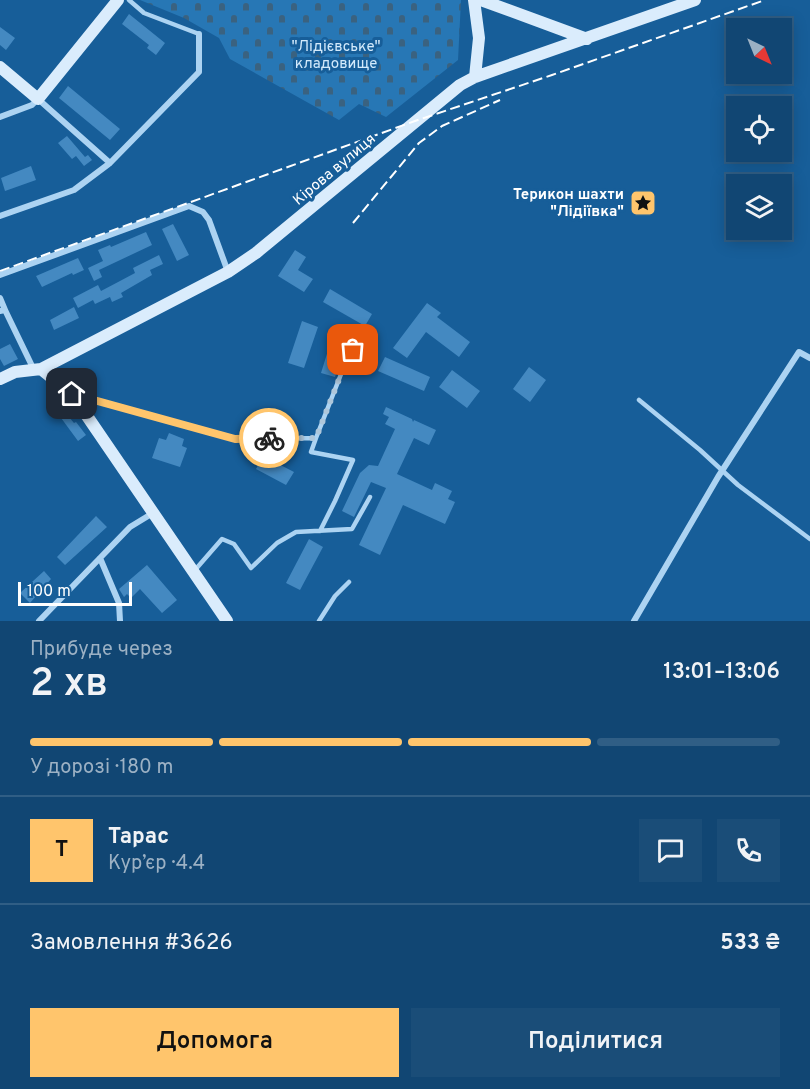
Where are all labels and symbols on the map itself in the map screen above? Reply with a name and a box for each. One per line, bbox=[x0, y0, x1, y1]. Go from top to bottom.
north arrow bbox=[726, 18, 792, 84]
park label: "Лідієвське" кладовище bbox=[291, 38, 381, 74]
street label: Кірова вулиця bbox=[290, 130, 380, 210]
place label: Терикон шахти "Лідіївка" bbox=[513, 186, 624, 222]
place icon: Терикон шахти "Лідіївка" bbox=[628, 188, 658, 218]
pin bbox=[327, 324, 378, 375]
pin bbox=[46, 368, 97, 419]
courier bbox=[239, 408, 299, 468]
scale bar bbox=[18, 579, 132, 606]

